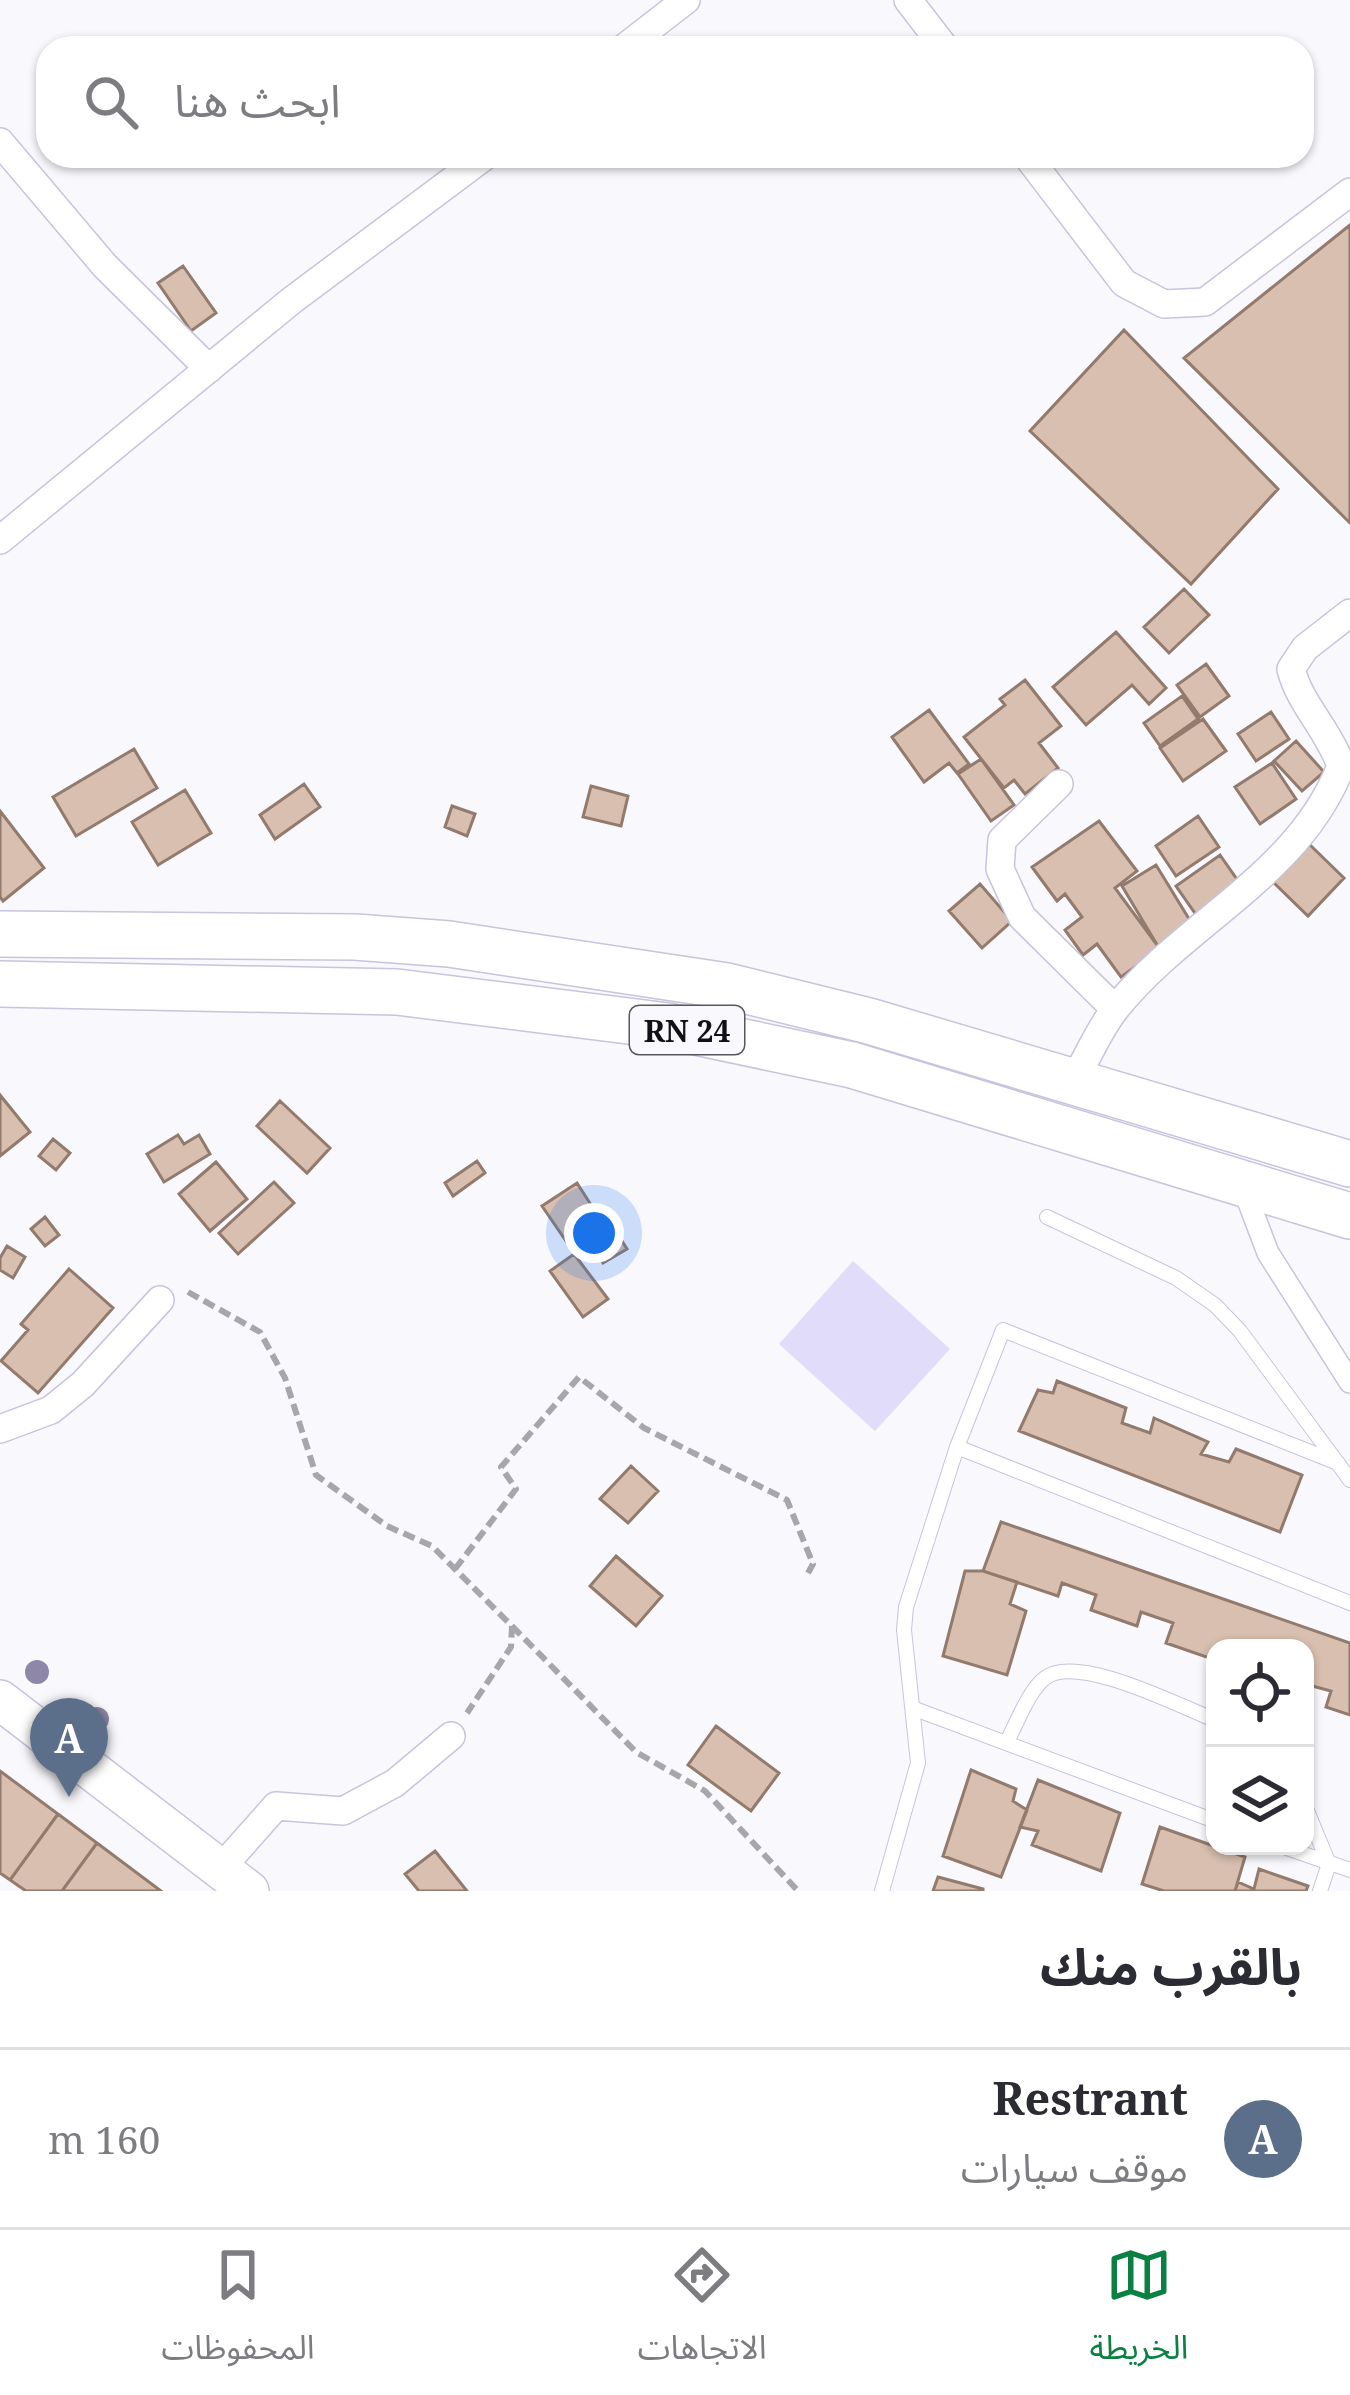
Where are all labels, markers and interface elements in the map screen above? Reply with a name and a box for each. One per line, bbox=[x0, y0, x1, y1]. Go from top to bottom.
search box bbox=[36, 36, 1314, 168]
icon: search bbox=[78, 69, 144, 135]
text: ابحث هنا bbox=[174, 69, 341, 130]
road number: RN 24 bbox=[630, 1006, 744, 1054]
your location bbox=[564, 1203, 624, 1263]
map controls bbox=[1206, 1639, 1314, 1855]
button: locate bbox=[1206, 1639, 1314, 1747]
pin: A bbox=[30, 1698, 108, 1797]
button: layers bbox=[1206, 1747, 1314, 1855]
text: بالقرب منك bbox=[1040, 1930, 1302, 2000]
text: Restrant bbox=[992, 2067, 1188, 2128]
text: 160 m bbox=[48, 2112, 160, 2165]
text: A bbox=[1248, 2112, 1278, 2165]
text: موقف سيارات bbox=[961, 2140, 1188, 2193]
tab: المحفوظات bbox=[162, 2242, 315, 2383]
tab: الاتجاهات bbox=[638, 2242, 767, 2383]
tab: الخريطة bbox=[1090, 2242, 1188, 2383]

